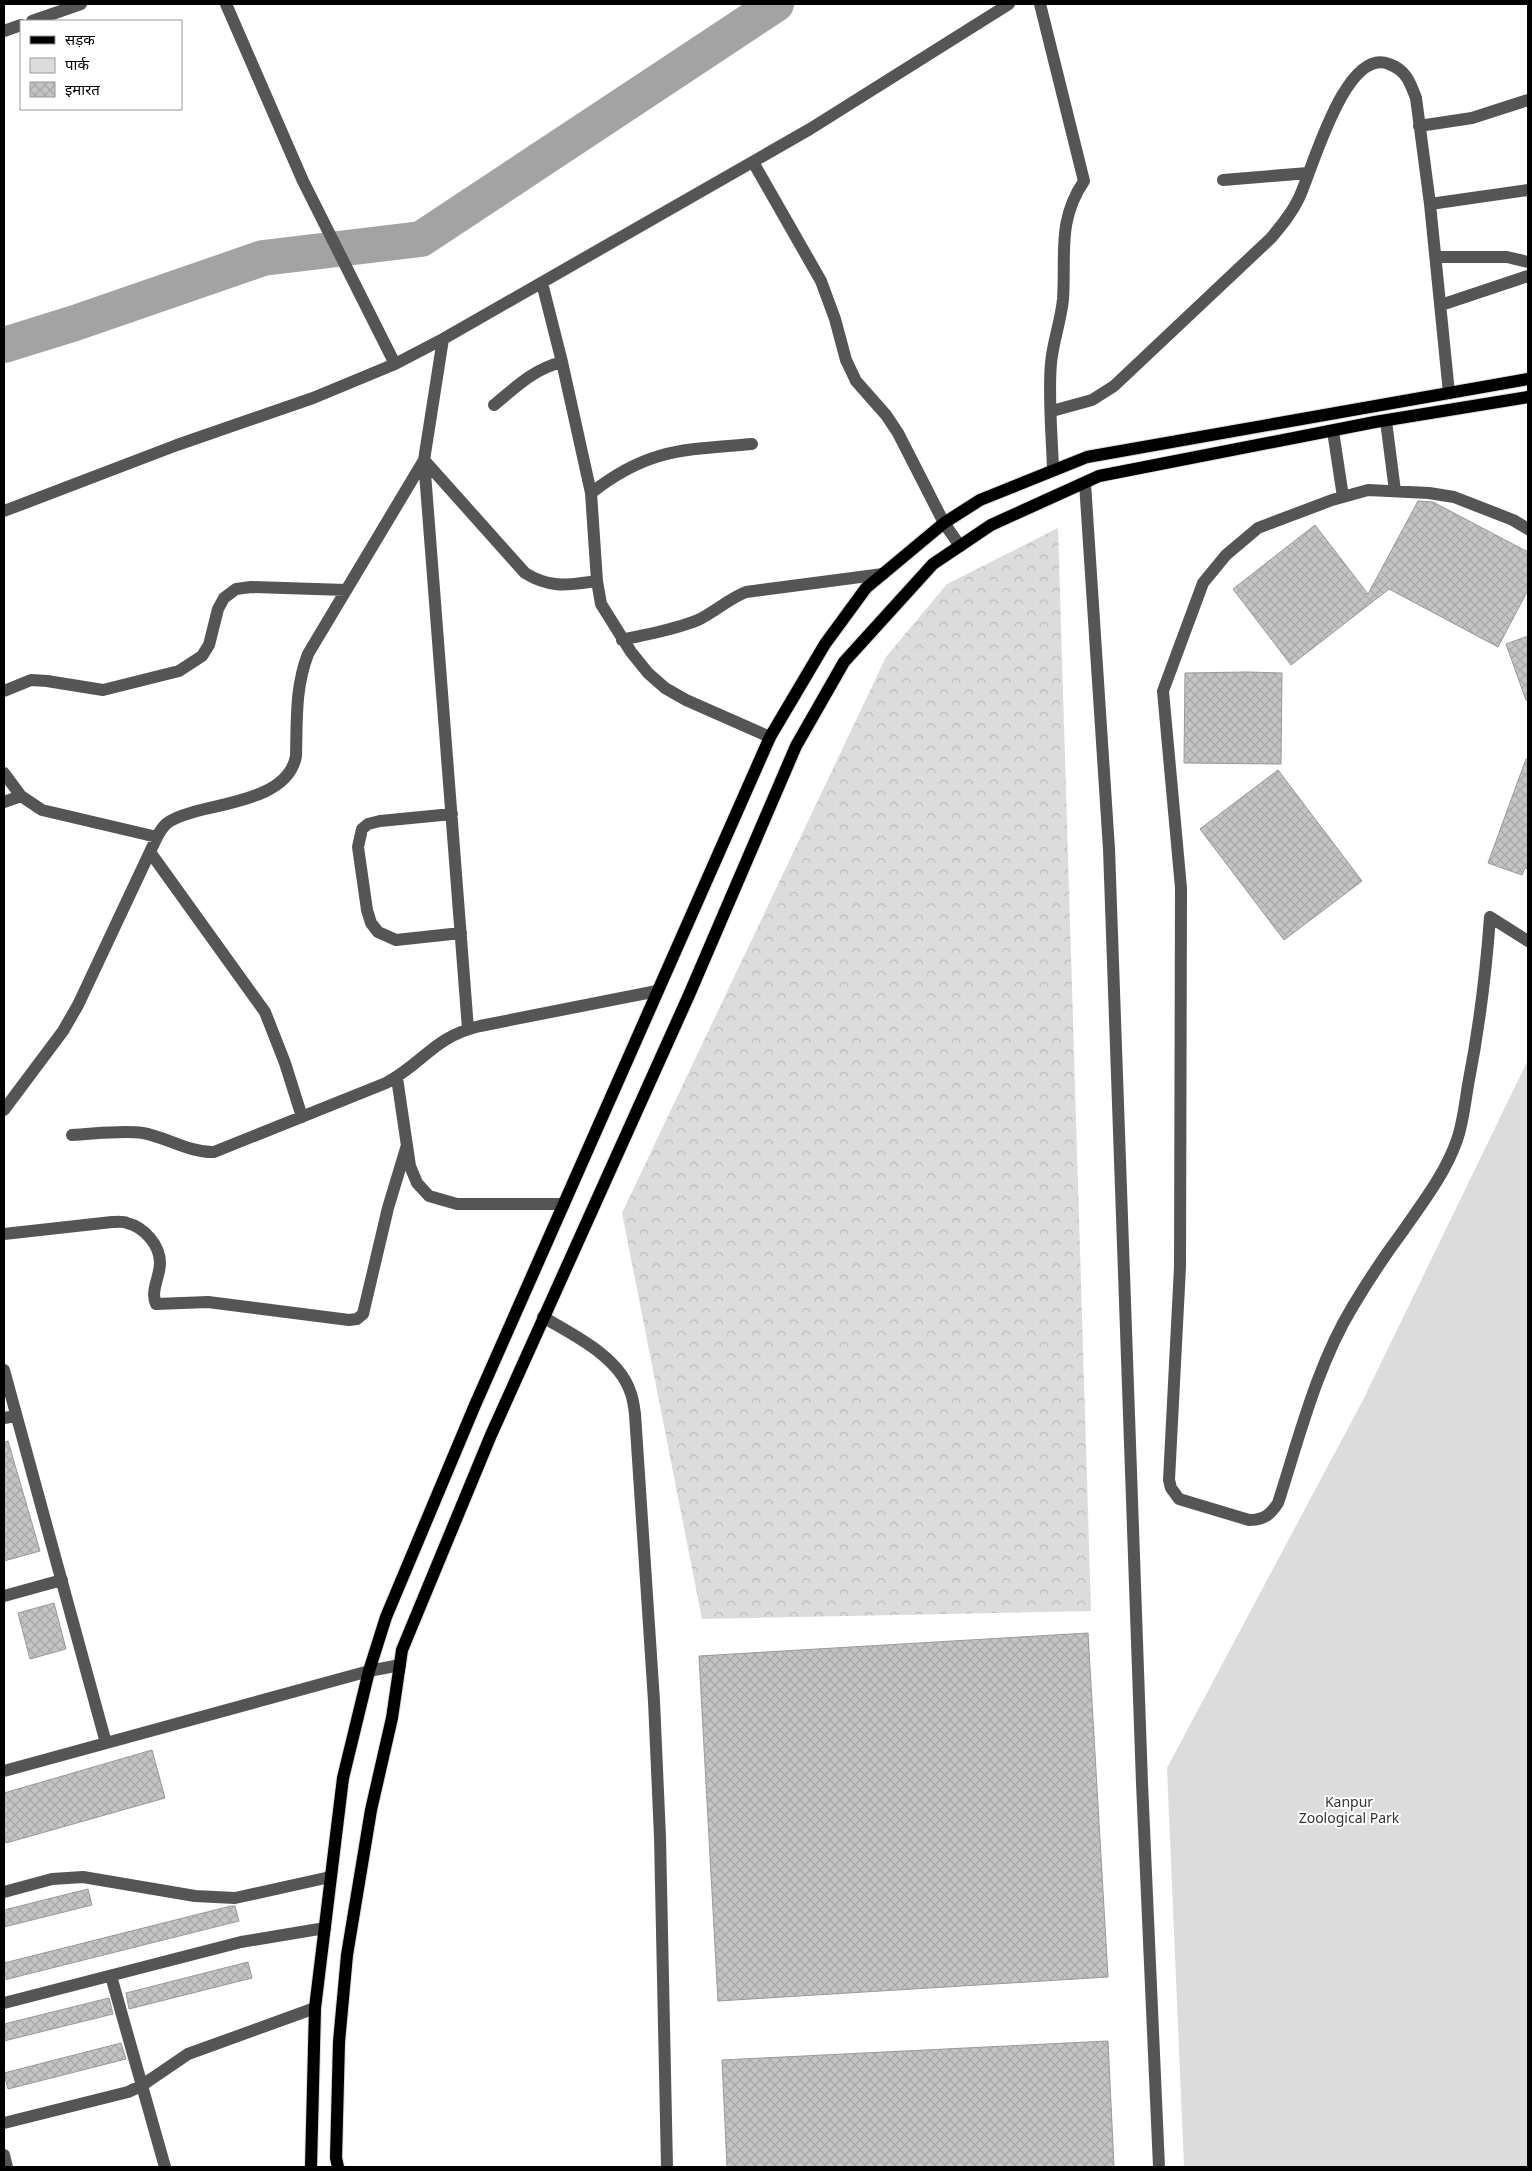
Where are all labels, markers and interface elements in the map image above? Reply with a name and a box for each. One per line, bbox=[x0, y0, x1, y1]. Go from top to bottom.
legend bbox=[20, 20, 182, 110]
text: सड़क bbox=[65, 29, 95, 49]
text: पार्क bbox=[65, 54, 89, 74]
text: इमारत bbox=[65, 79, 100, 99]
park label: Kanpur Zoological Park bbox=[1299, 1792, 1400, 1827]

